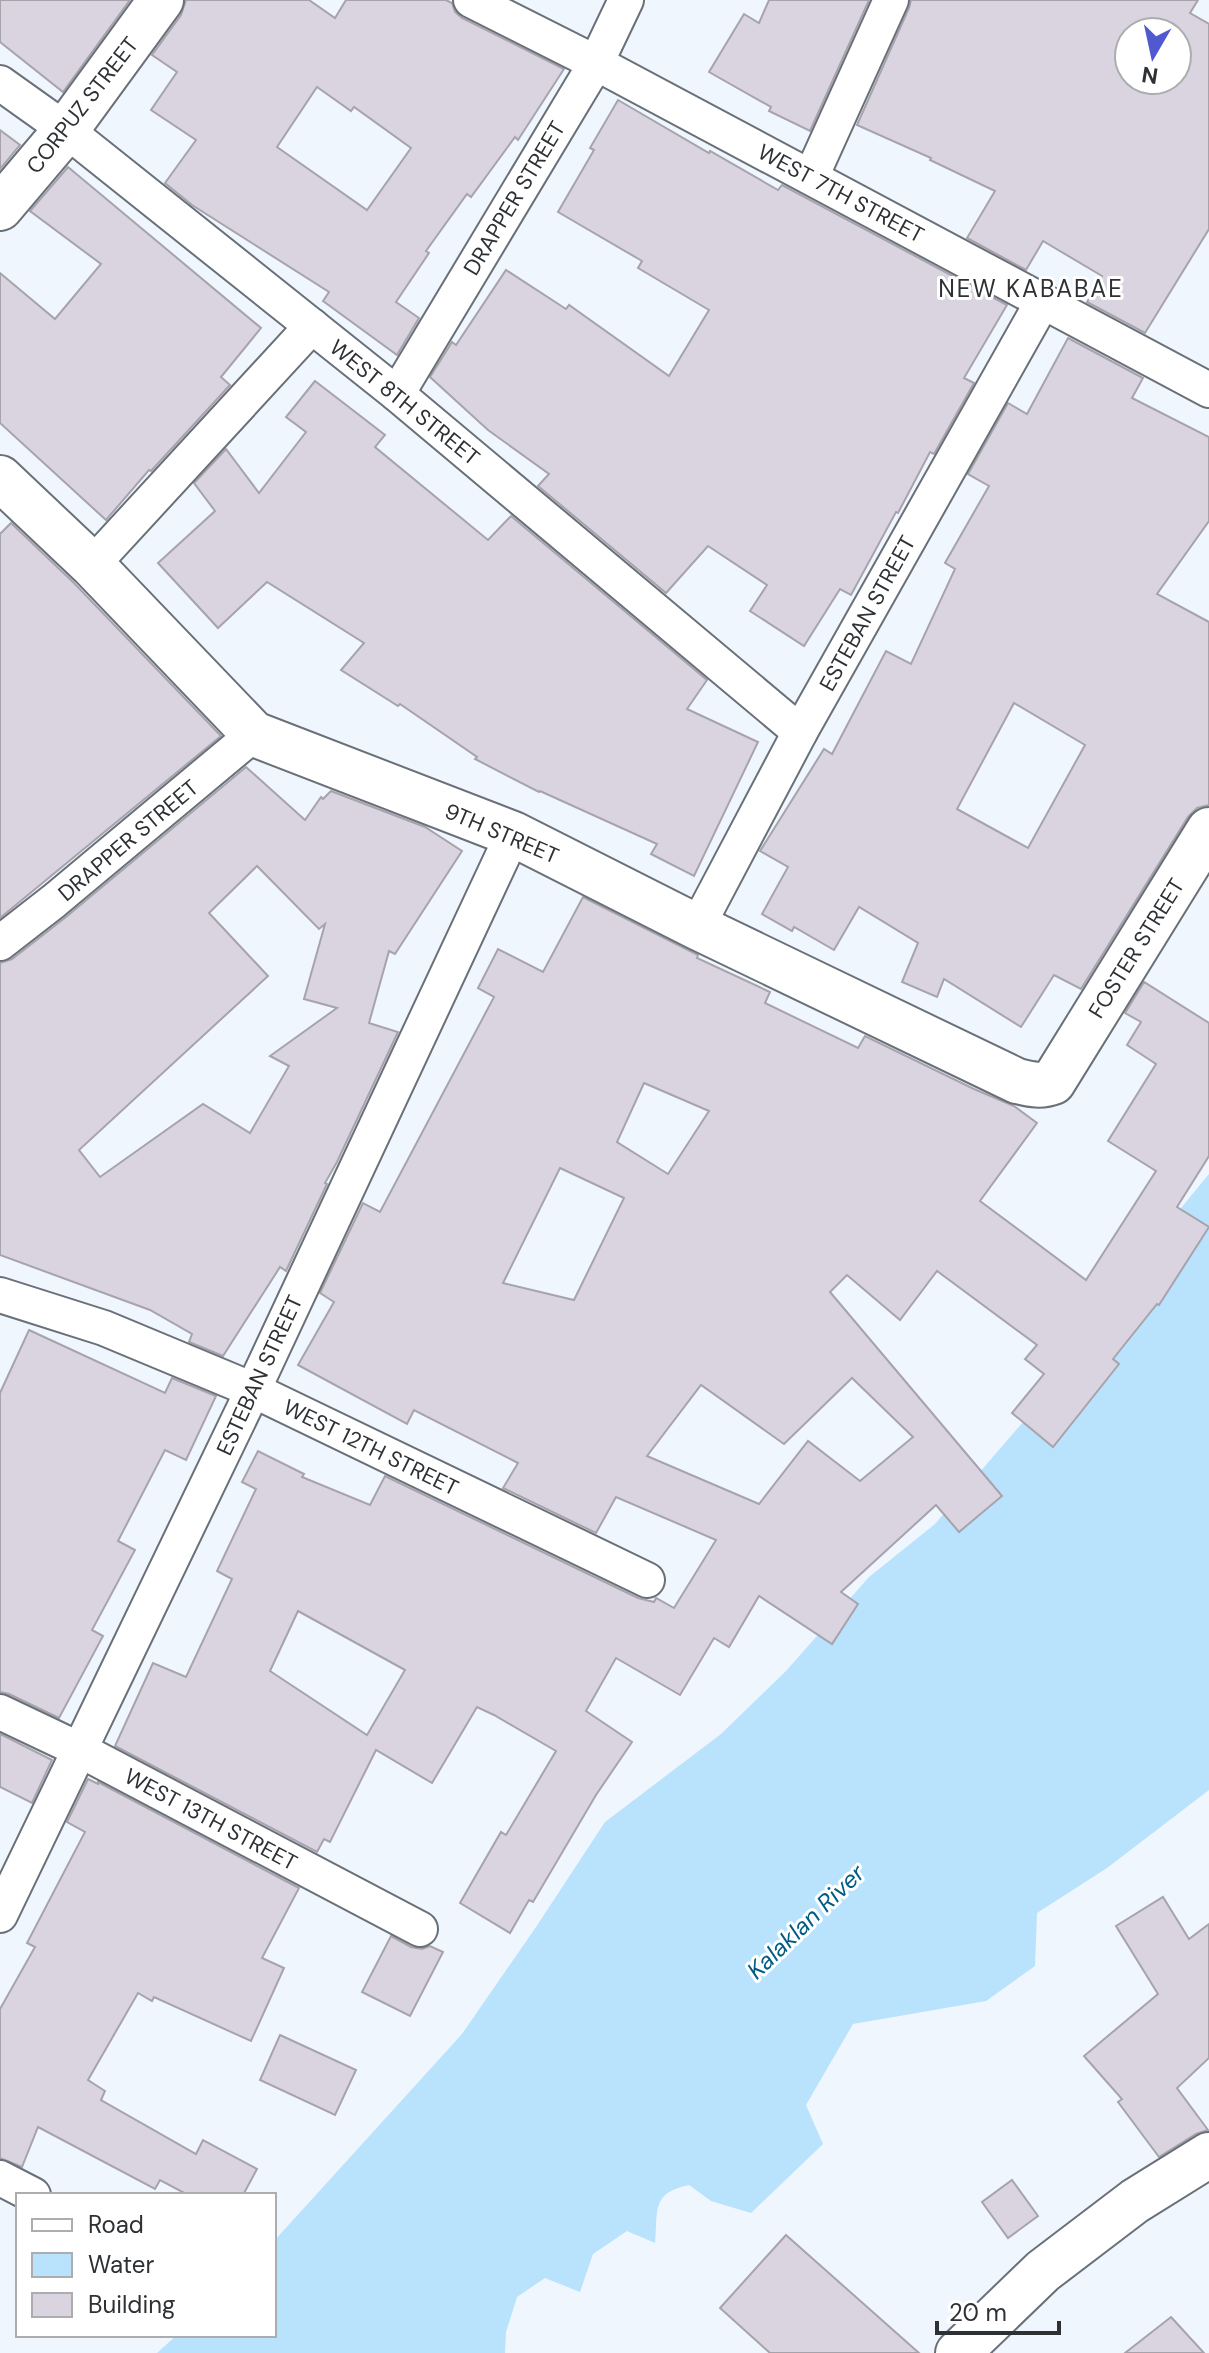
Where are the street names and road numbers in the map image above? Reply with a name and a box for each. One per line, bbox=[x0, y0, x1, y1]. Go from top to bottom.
street label: CORPUZ STREET bbox=[20, 31, 145, 180]
street label: DRAPPER STREET bbox=[457, 116, 572, 281]
street label: WEST 7TH STREET bbox=[753, 137, 929, 249]
street label: WEST 8TH STREET bbox=[324, 333, 486, 472]
street label: ESTEBAN STREET bbox=[813, 530, 922, 696]
street label: DRAPPER STREET bbox=[52, 773, 205, 908]
street label: 9TH STREET bbox=[440, 796, 563, 870]
street label: FOSTER STREET bbox=[1082, 873, 1191, 1024]
street label: ESTEBAN STREET bbox=[210, 1291, 309, 1460]
street label: WEST 12TH STREET bbox=[278, 1392, 463, 1502]
street label: WEST 13TH STREET bbox=[119, 1762, 302, 1877]

